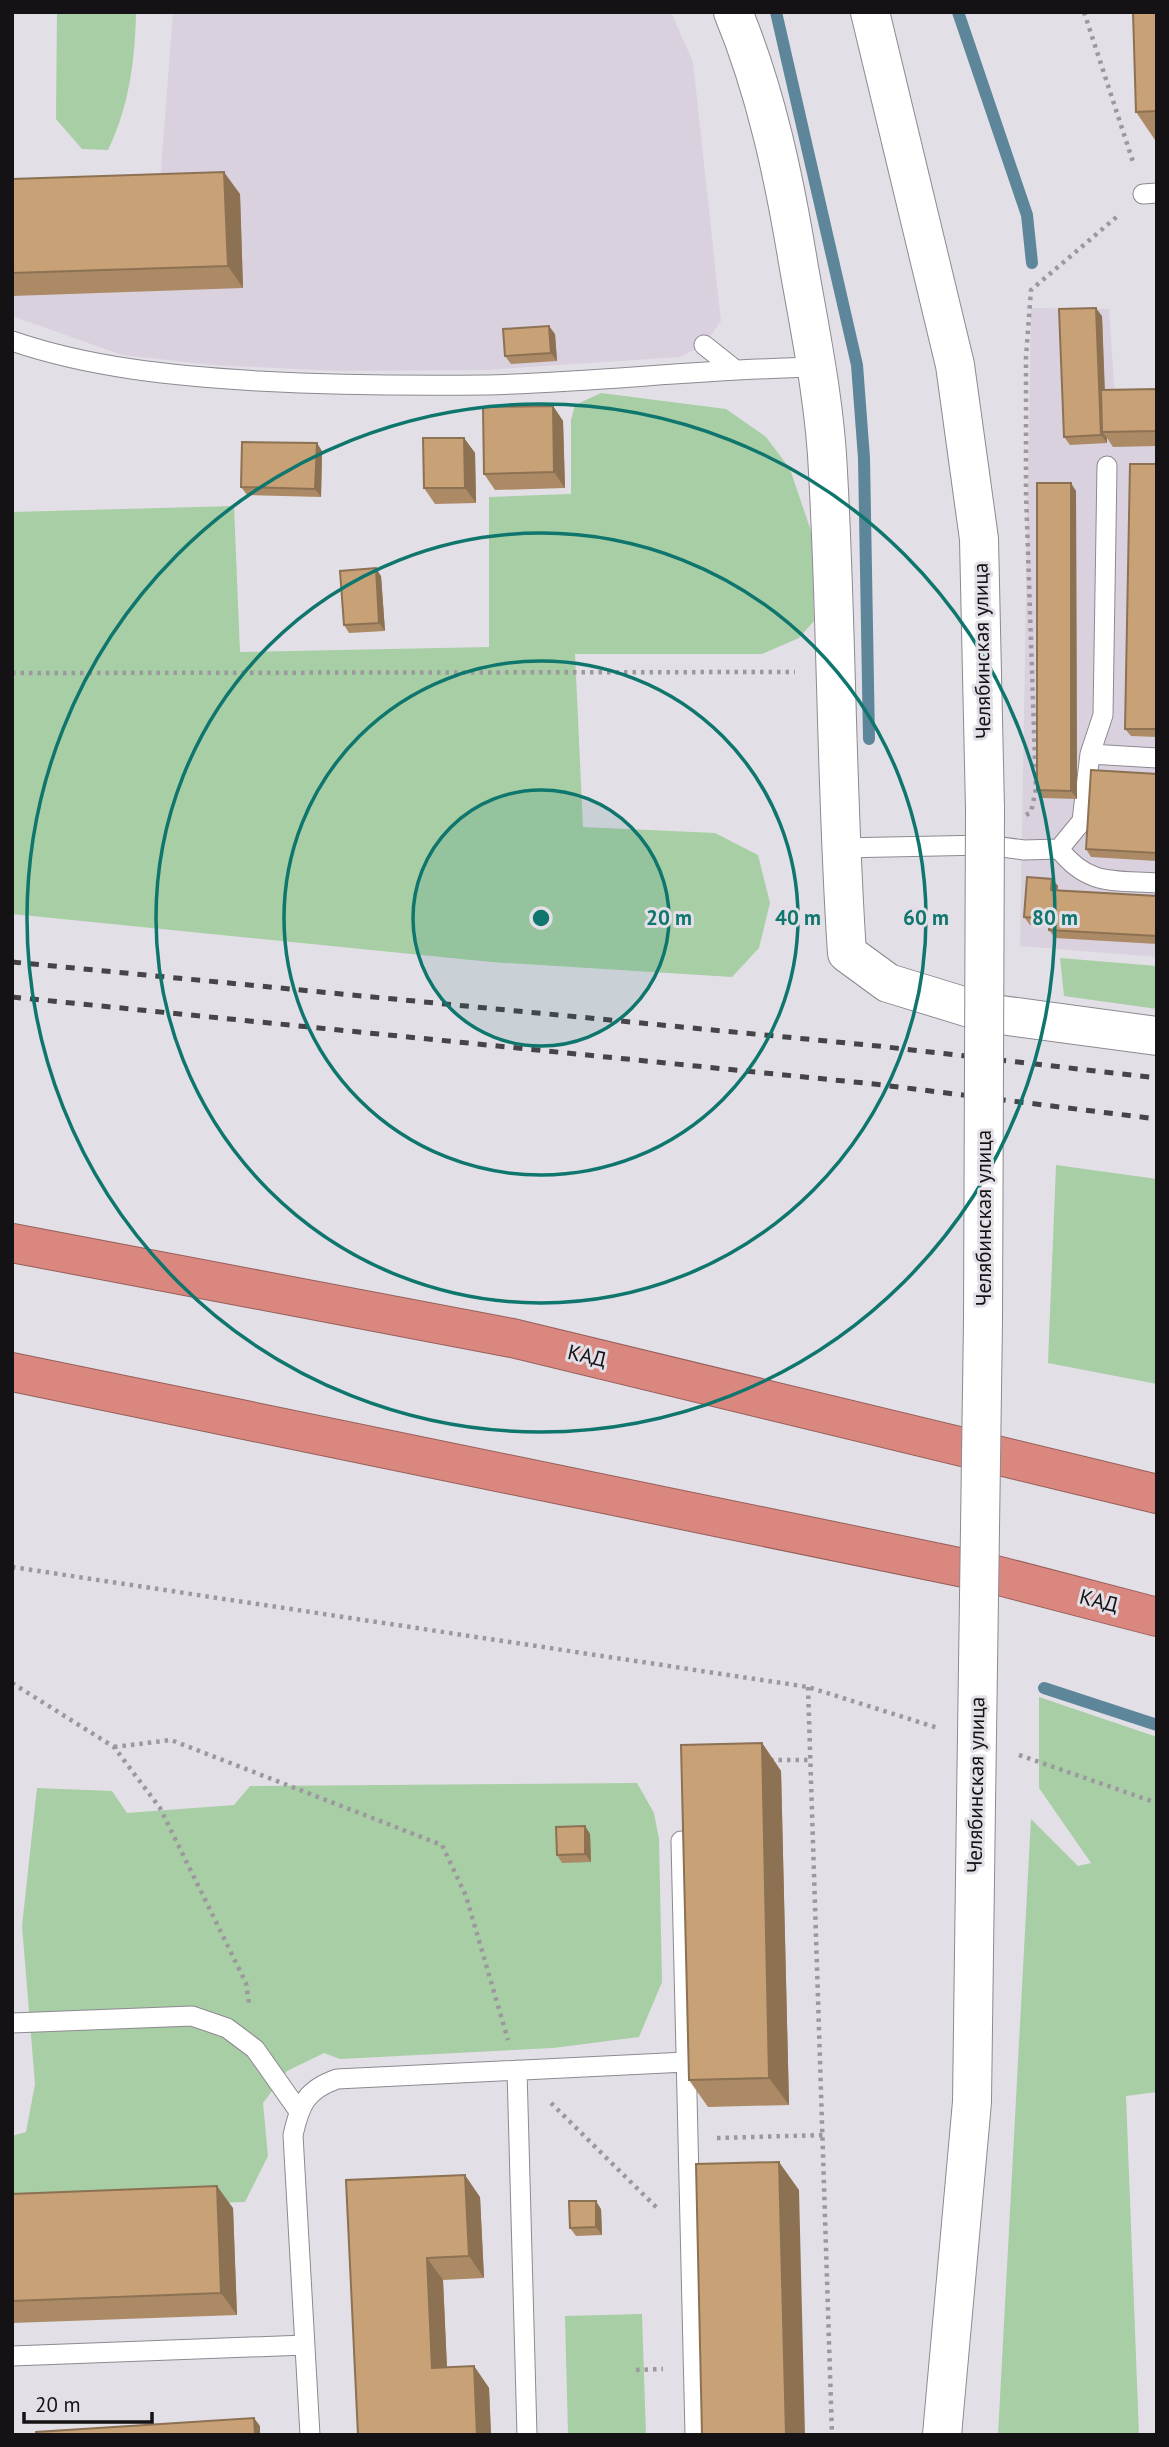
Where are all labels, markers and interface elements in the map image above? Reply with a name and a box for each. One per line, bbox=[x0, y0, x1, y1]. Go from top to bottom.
street label: Челябинская улица bbox=[966, 563, 997, 739]
text: 20 m bbox=[646, 904, 692, 931]
text: 40 m bbox=[775, 904, 821, 931]
text: 60 m bbox=[903, 904, 949, 931]
text: 80 m bbox=[1032, 904, 1078, 931]
centre of rings bbox=[529, 906, 553, 930]
street label: Челябинская улица bbox=[970, 1130, 997, 1306]
street label: КАД bbox=[565, 1338, 609, 1373]
street label: КАД bbox=[1077, 1583, 1121, 1618]
street label: Челябинская улица bbox=[960, 1697, 991, 1873]
scale bar bbox=[24, 2380, 152, 2424]
text: 20 m bbox=[35, 2391, 81, 2418]

